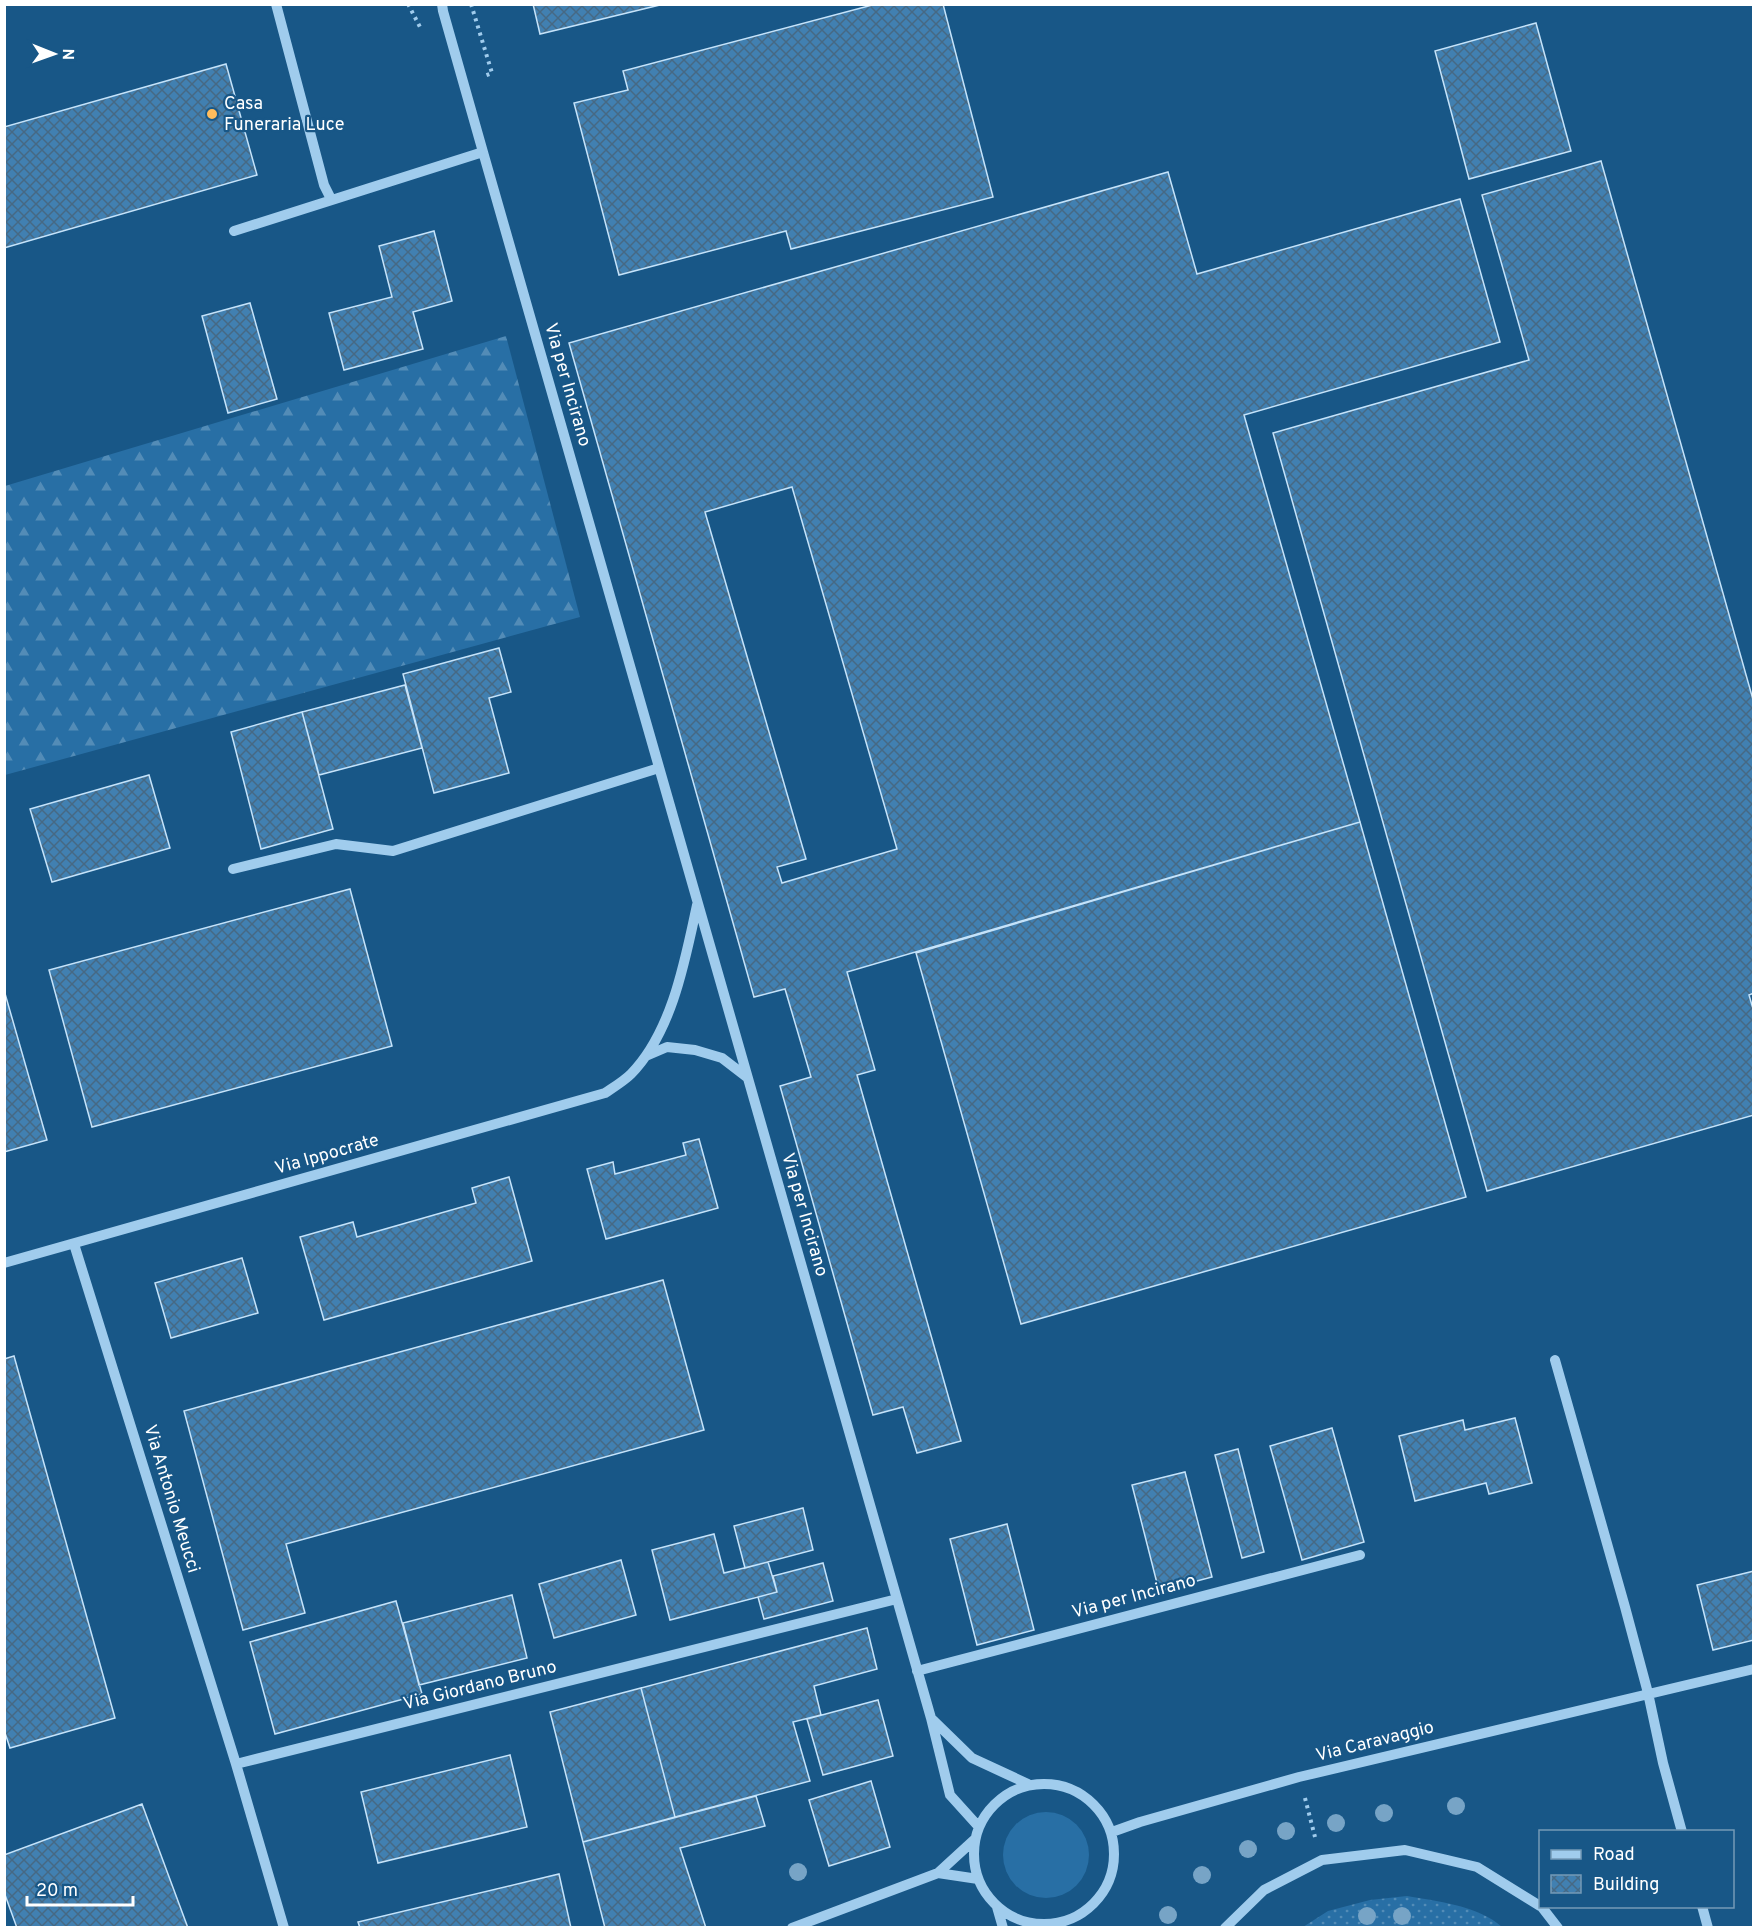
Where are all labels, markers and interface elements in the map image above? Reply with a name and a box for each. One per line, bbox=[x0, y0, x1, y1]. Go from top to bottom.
north arrow bbox=[24, 24, 84, 84]
text: N bbox=[57, 48, 77, 60]
place label: Casa Funeraria Luce bbox=[224, 93, 344, 137]
marker: Casa Funeraria Luce bbox=[205, 107, 219, 121]
street label: Via per Incirano bbox=[538, 321, 596, 449]
street label: Via Ippocrate bbox=[272, 1129, 382, 1181]
street label: Via per Incirano bbox=[775, 1151, 833, 1279]
street label: Via Antonio Meucci bbox=[138, 1422, 204, 1576]
street label: Via per Incirano bbox=[1069, 1569, 1199, 1625]
street label: Via Giordano Bruno bbox=[401, 1656, 559, 1716]
street label: Via Caravaggio bbox=[1314, 1716, 1436, 1768]
legend bbox=[1539, 1830, 1734, 1908]
text: Road bbox=[1593, 1844, 1635, 1867]
scale bar bbox=[27, 1869, 134, 1907]
text: Building bbox=[1593, 1874, 1659, 1897]
text: 20 m bbox=[36, 1880, 78, 1903]

